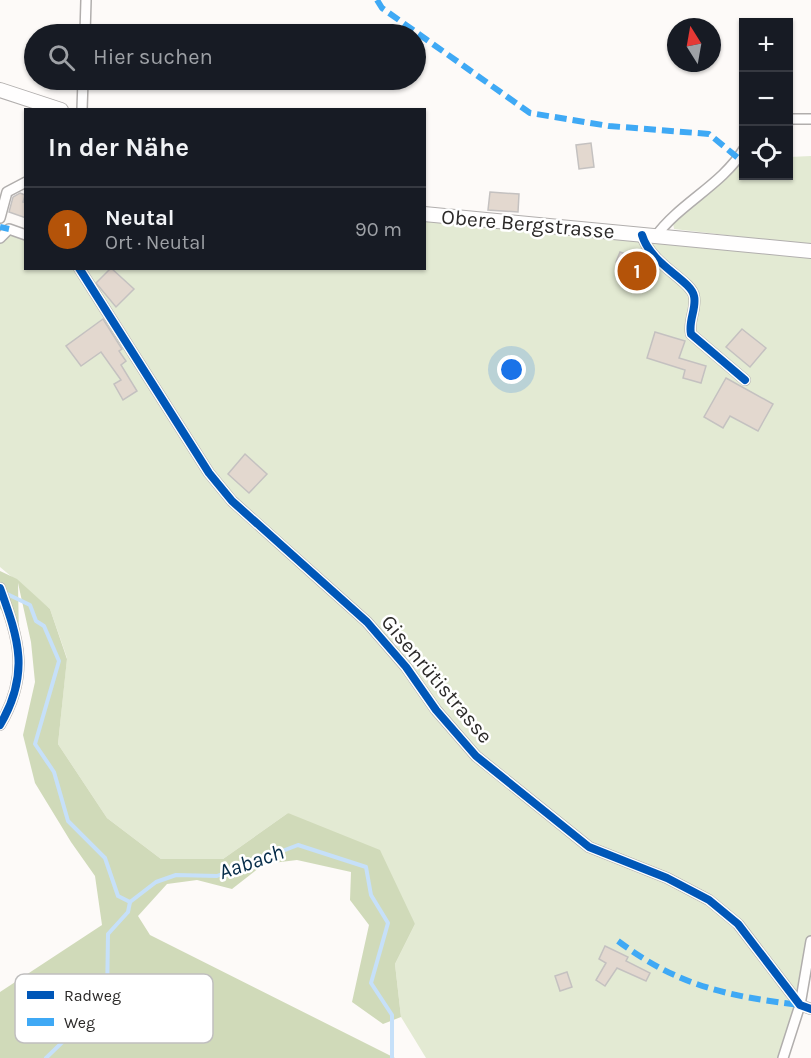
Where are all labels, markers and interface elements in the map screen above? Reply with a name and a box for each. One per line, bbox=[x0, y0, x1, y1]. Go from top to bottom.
north arrow bbox=[667, 18, 721, 72]
map controls bbox=[739, 18, 793, 180]
button: + bbox=[739, 18, 793, 72]
search box bbox=[24, 24, 426, 90]
icon: search bbox=[45, 41, 78, 74]
text: Hier suchen bbox=[93, 44, 213, 70]
button: − bbox=[739, 72, 793, 126]
button: locate bbox=[739, 126, 793, 180]
text: In der Nähe bbox=[48, 132, 189, 163]
street label: Obere Bergstrasse bbox=[440, 204, 616, 244]
text: Neutal bbox=[105, 205, 174, 231]
text: 1 bbox=[64, 218, 71, 241]
text: 90 m bbox=[355, 218, 402, 241]
text: Ort · Neutal bbox=[105, 231, 206, 254]
pin: 1 bbox=[618, 248, 656, 294]
your location bbox=[497, 355, 526, 384]
street label: Gisenrütistrasse bbox=[376, 610, 498, 748]
water label: Aabach bbox=[215, 839, 287, 885]
legend bbox=[15, 974, 213, 1043]
text: Radweg bbox=[64, 986, 121, 1005]
text: Weg bbox=[64, 1013, 95, 1032]

